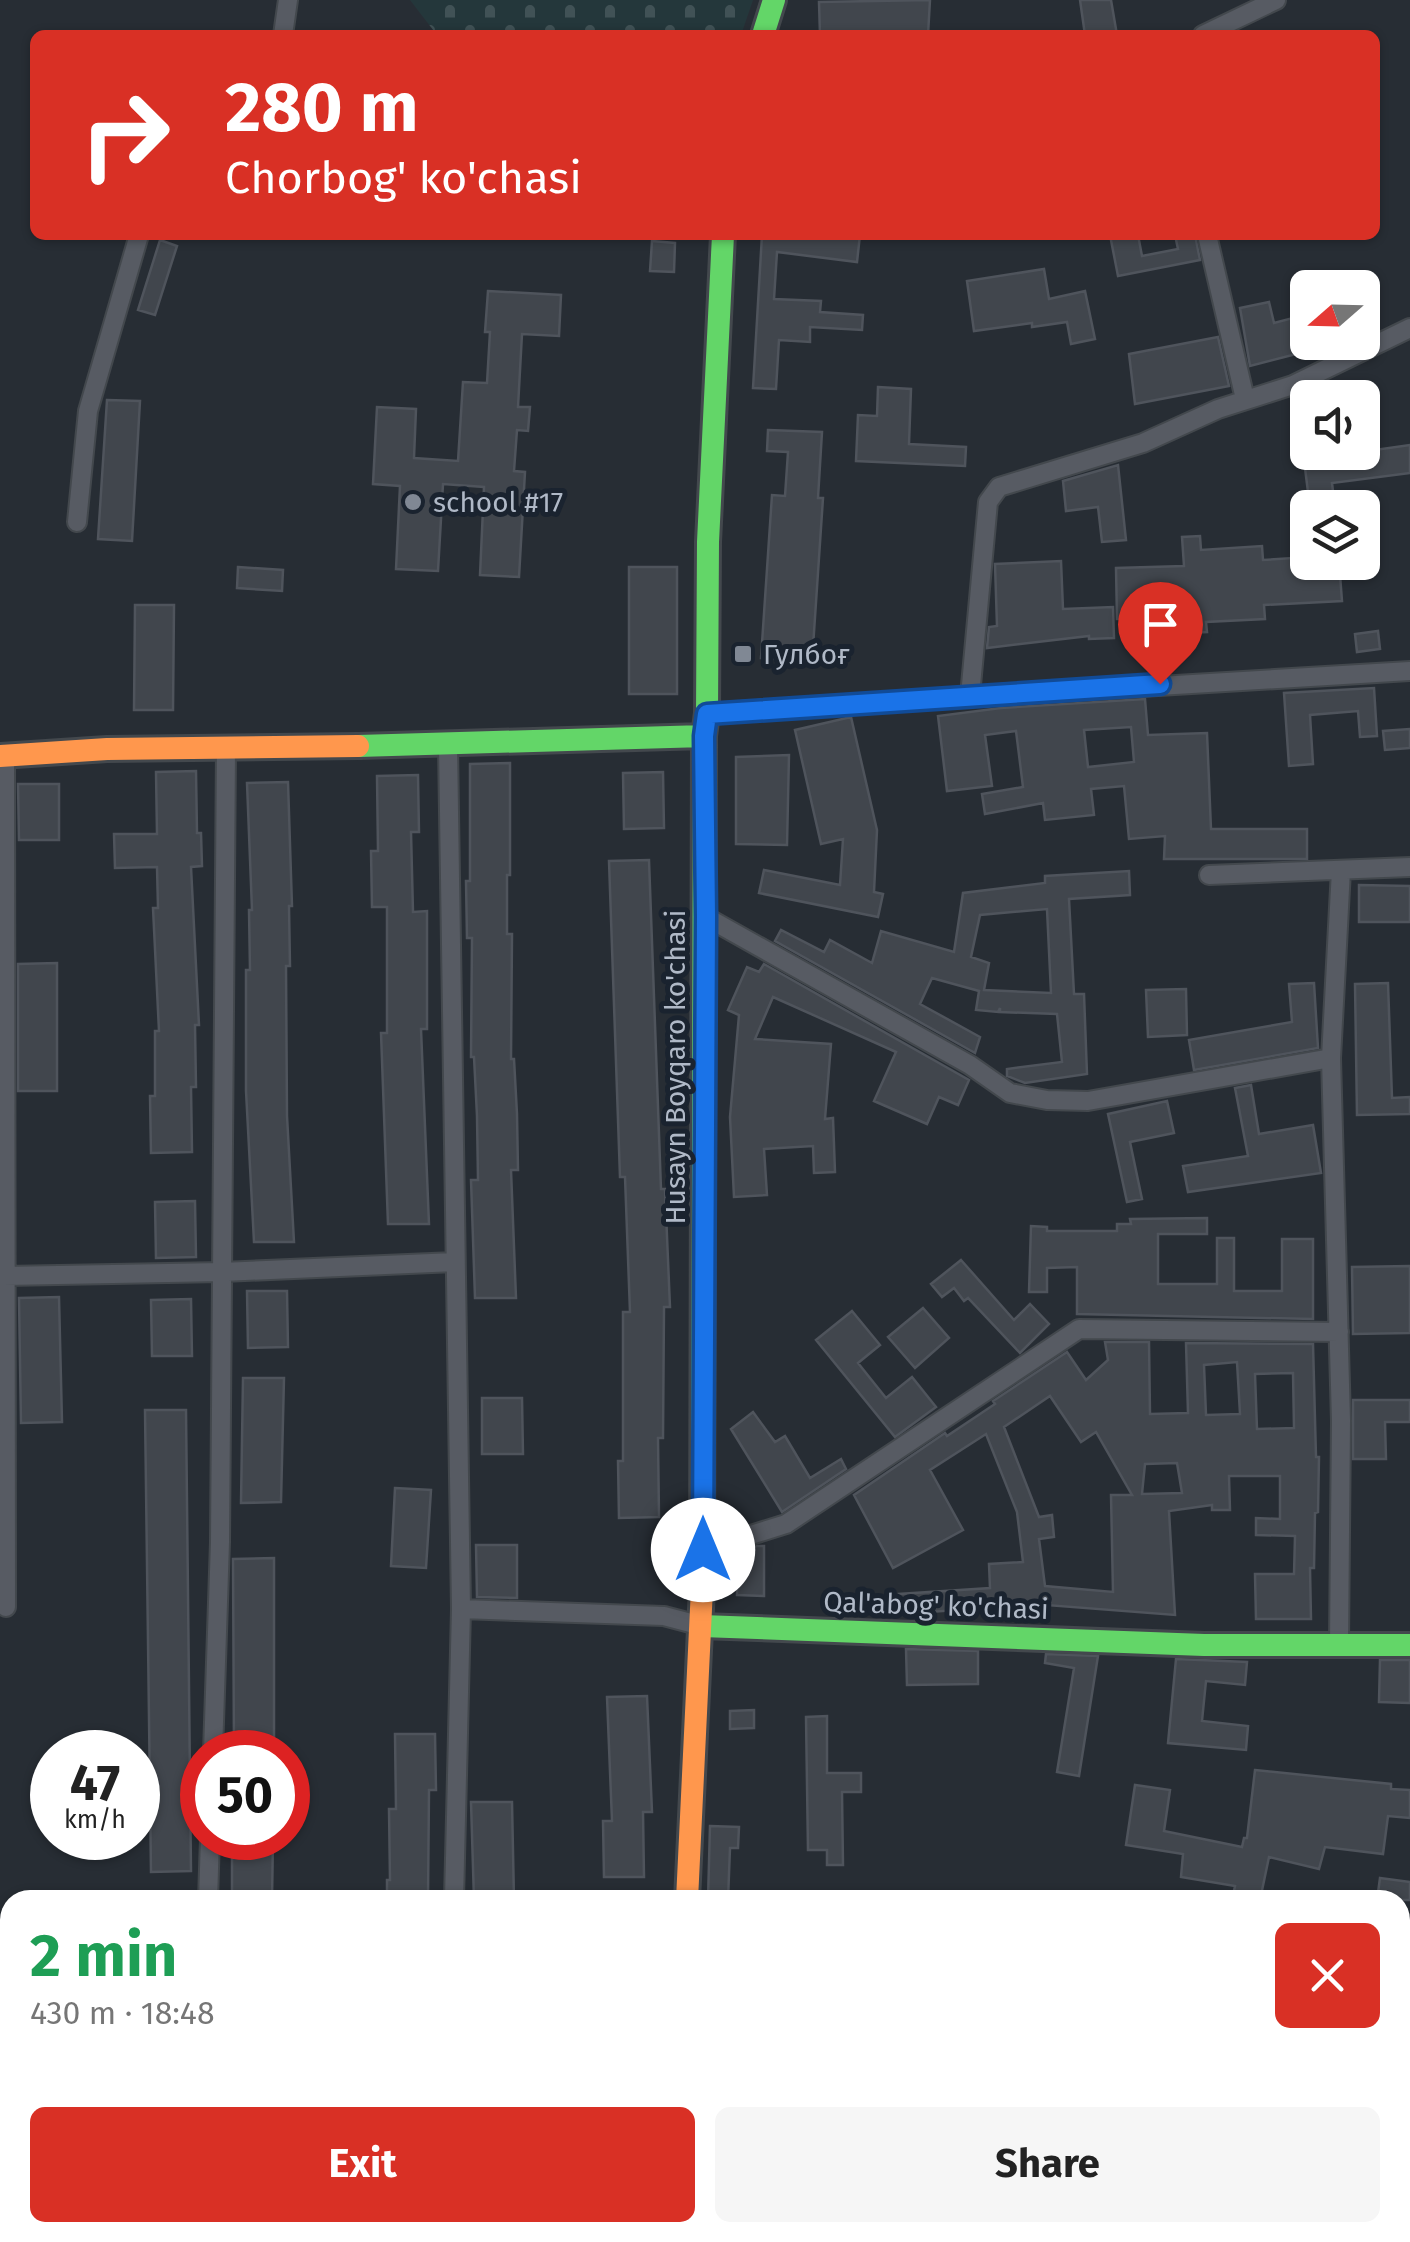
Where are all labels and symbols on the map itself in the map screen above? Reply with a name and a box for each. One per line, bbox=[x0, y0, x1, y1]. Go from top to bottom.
north arrow bbox=[1290, 270, 1380, 360]
place label: school #17 bbox=[433, 486, 563, 519]
marker: school #17 bbox=[402, 491, 424, 513]
pin bbox=[1118, 582, 1203, 685]
place label: Гулбоғ bbox=[763, 638, 850, 671]
marker: Гулбоғ bbox=[732, 643, 754, 665]
street label: Husayn Boyqaro ko'chasi bbox=[659, 910, 692, 1224]
position arrow bbox=[651, 1498, 755, 1602]
street label: Qal'abog' ko'chasi bbox=[823, 1585, 1049, 1626]
speed limit sign: 50 bbox=[180, 1730, 310, 1860]

